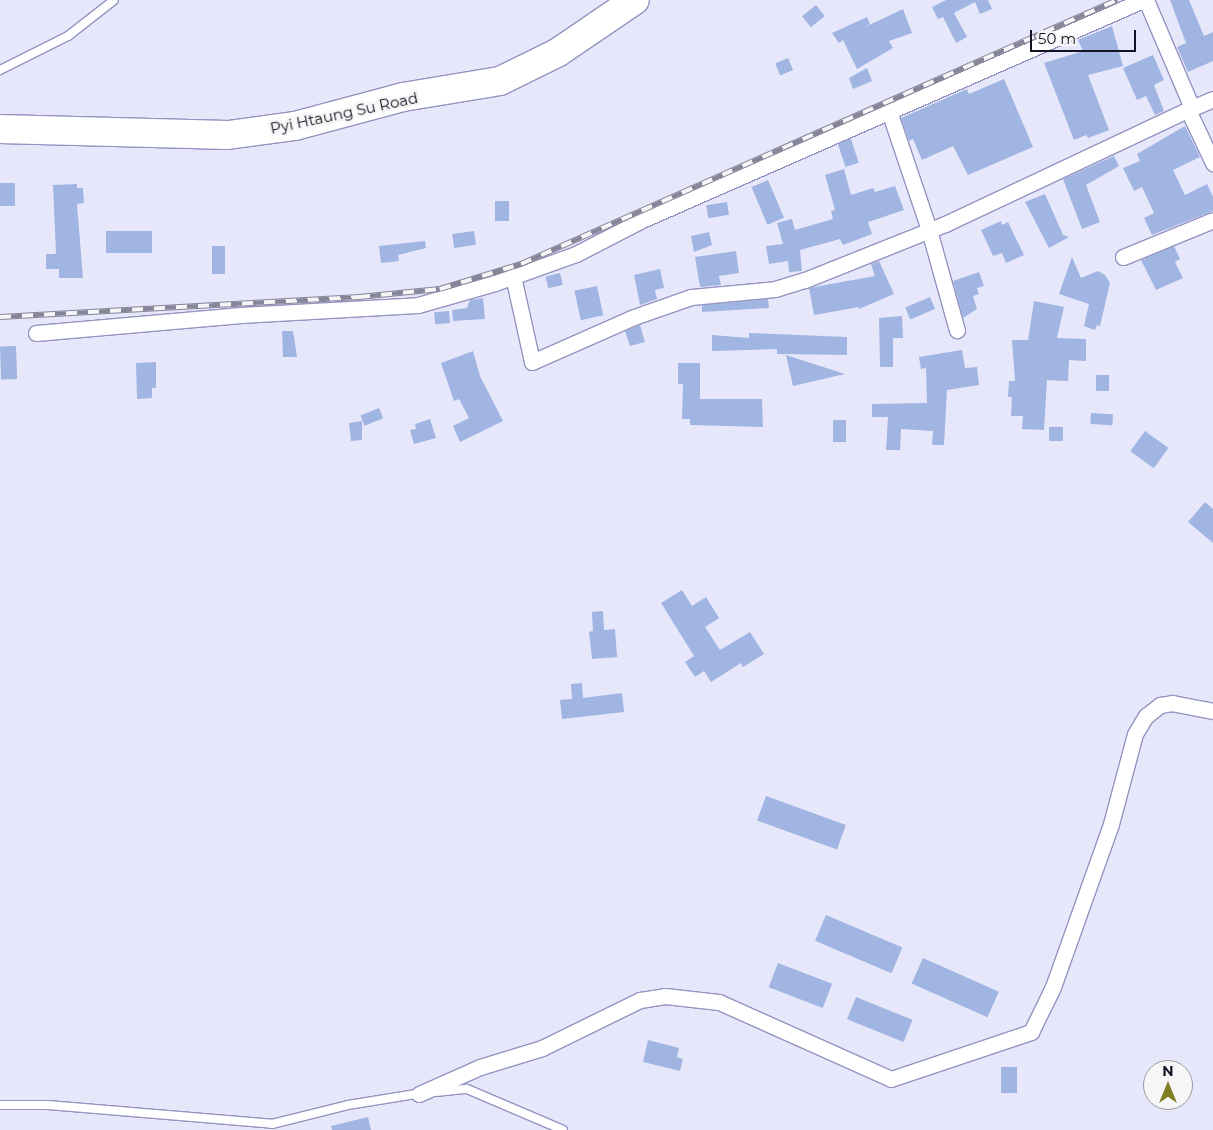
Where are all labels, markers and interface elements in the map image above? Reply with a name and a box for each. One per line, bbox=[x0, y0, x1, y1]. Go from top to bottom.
scale bar bbox=[1033, 20, 1139, 52]
text: 50 m bbox=[1038, 29, 1076, 48]
street label: Pyi Htaung Su Road bbox=[268, 89, 420, 137]
north arrow bbox=[1143, 1060, 1193, 1110]
text: N bbox=[1162, 1062, 1174, 1080]

